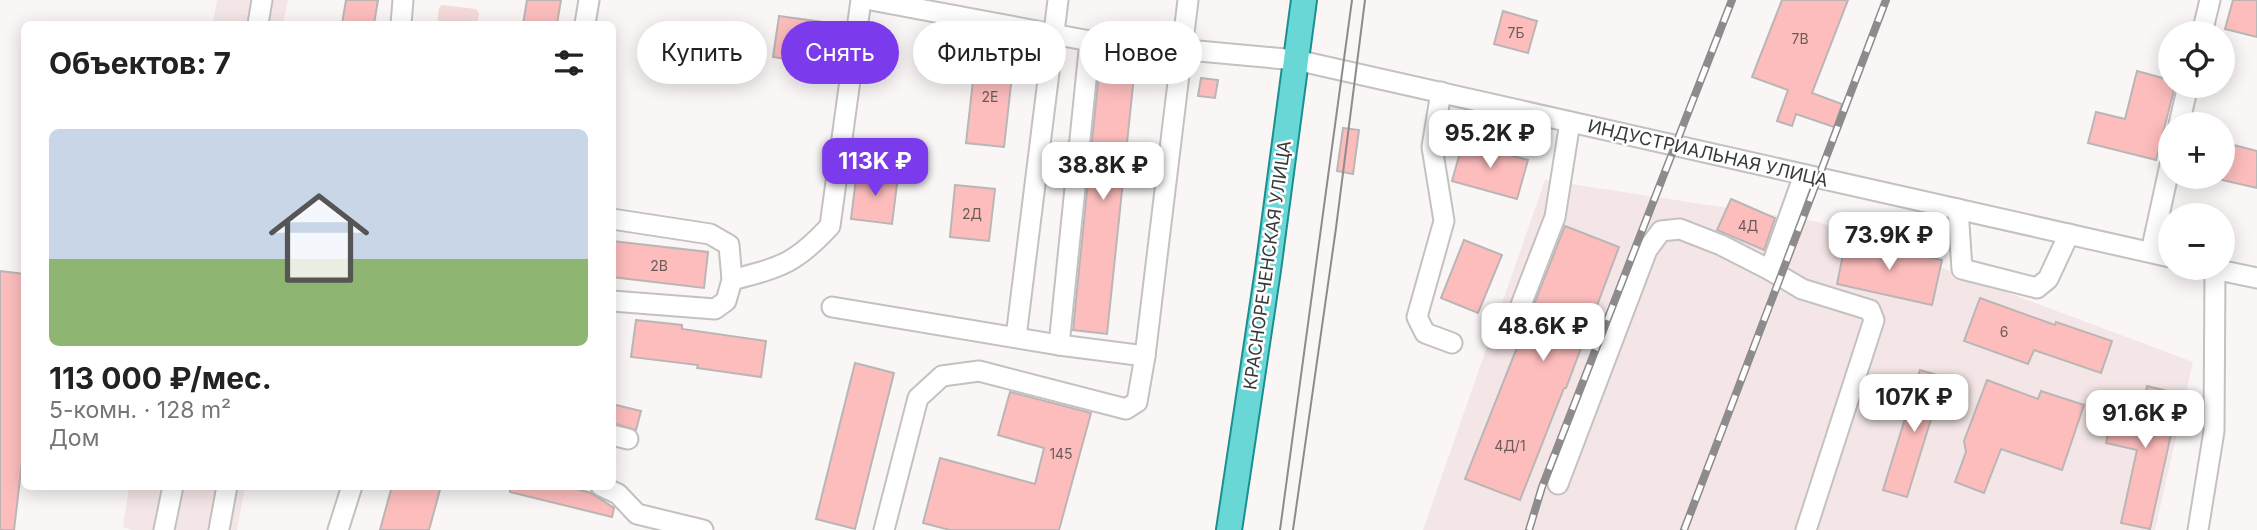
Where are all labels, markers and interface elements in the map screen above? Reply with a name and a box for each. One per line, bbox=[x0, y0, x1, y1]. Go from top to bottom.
chip: Купить bbox=[637, 21, 767, 84]
chip: Снять bbox=[781, 21, 899, 84]
chip: Фильтры bbox=[913, 21, 1066, 84]
chip: Новое bbox=[1080, 21, 1202, 84]
map controls bbox=[2158, 21, 2235, 280]
button: locate bbox=[2158, 21, 2235, 98]
house number: 7Б bbox=[1508, 24, 1524, 41]
house number: 7В bbox=[1791, 30, 1809, 47]
icon: filters bbox=[550, 44, 588, 82]
text: Объектов: 7 bbox=[49, 45, 231, 81]
house number: 2Е bbox=[982, 88, 998, 105]
pin: 95.2K ₽ bbox=[1425, 110, 1555, 170]
button: + bbox=[2158, 112, 2235, 189]
street label: ИНДУСТРИАЛЬНАЯ УЛИЦА bbox=[1586, 115, 1830, 191]
text: 95.2K ₽ bbox=[1445, 119, 1535, 147]
pin: 113K ₽ bbox=[818, 138, 932, 198]
street label: КРАСНОРЕЧЕНСКАЯ УЛИЦА bbox=[1239, 139, 1295, 391]
pin: 38.8K ₽ bbox=[1038, 142, 1168, 202]
text: 113K ₽ bbox=[838, 147, 912, 175]
text: 38.8K ₽ bbox=[1058, 151, 1148, 179]
icon: home bbox=[256, 175, 382, 301]
button: − bbox=[2158, 203, 2235, 280]
house number: 2Д bbox=[962, 205, 982, 222]
pin: 73.9K ₽ bbox=[1824, 212, 1954, 272]
house number: 4Д bbox=[1738, 217, 1758, 234]
text: 73.9K ₽ bbox=[1845, 221, 1933, 249]
house number: 2В bbox=[650, 257, 668, 274]
pin: 48.6K ₽ bbox=[1478, 304, 1608, 363]
text: 48.6K ₽ bbox=[1497, 312, 1589, 340]
house number: 6 bbox=[2000, 323, 2008, 340]
text: 113 000 ₽/мес. bbox=[49, 360, 272, 396]
pin: 107K ₽ bbox=[1857, 374, 1971, 434]
text: 107K ₽ bbox=[1875, 383, 1953, 411]
pin: 91.6K ₽ bbox=[2080, 391, 2210, 450]
text: 5-комн. · 128 m² bbox=[49, 396, 231, 424]
text: 91.6K ₽ bbox=[2102, 399, 2188, 427]
text: Дом bbox=[49, 424, 99, 452]
house number: 4Д/1 bbox=[1494, 437, 1526, 454]
house number: 145 bbox=[1049, 445, 1073, 462]

